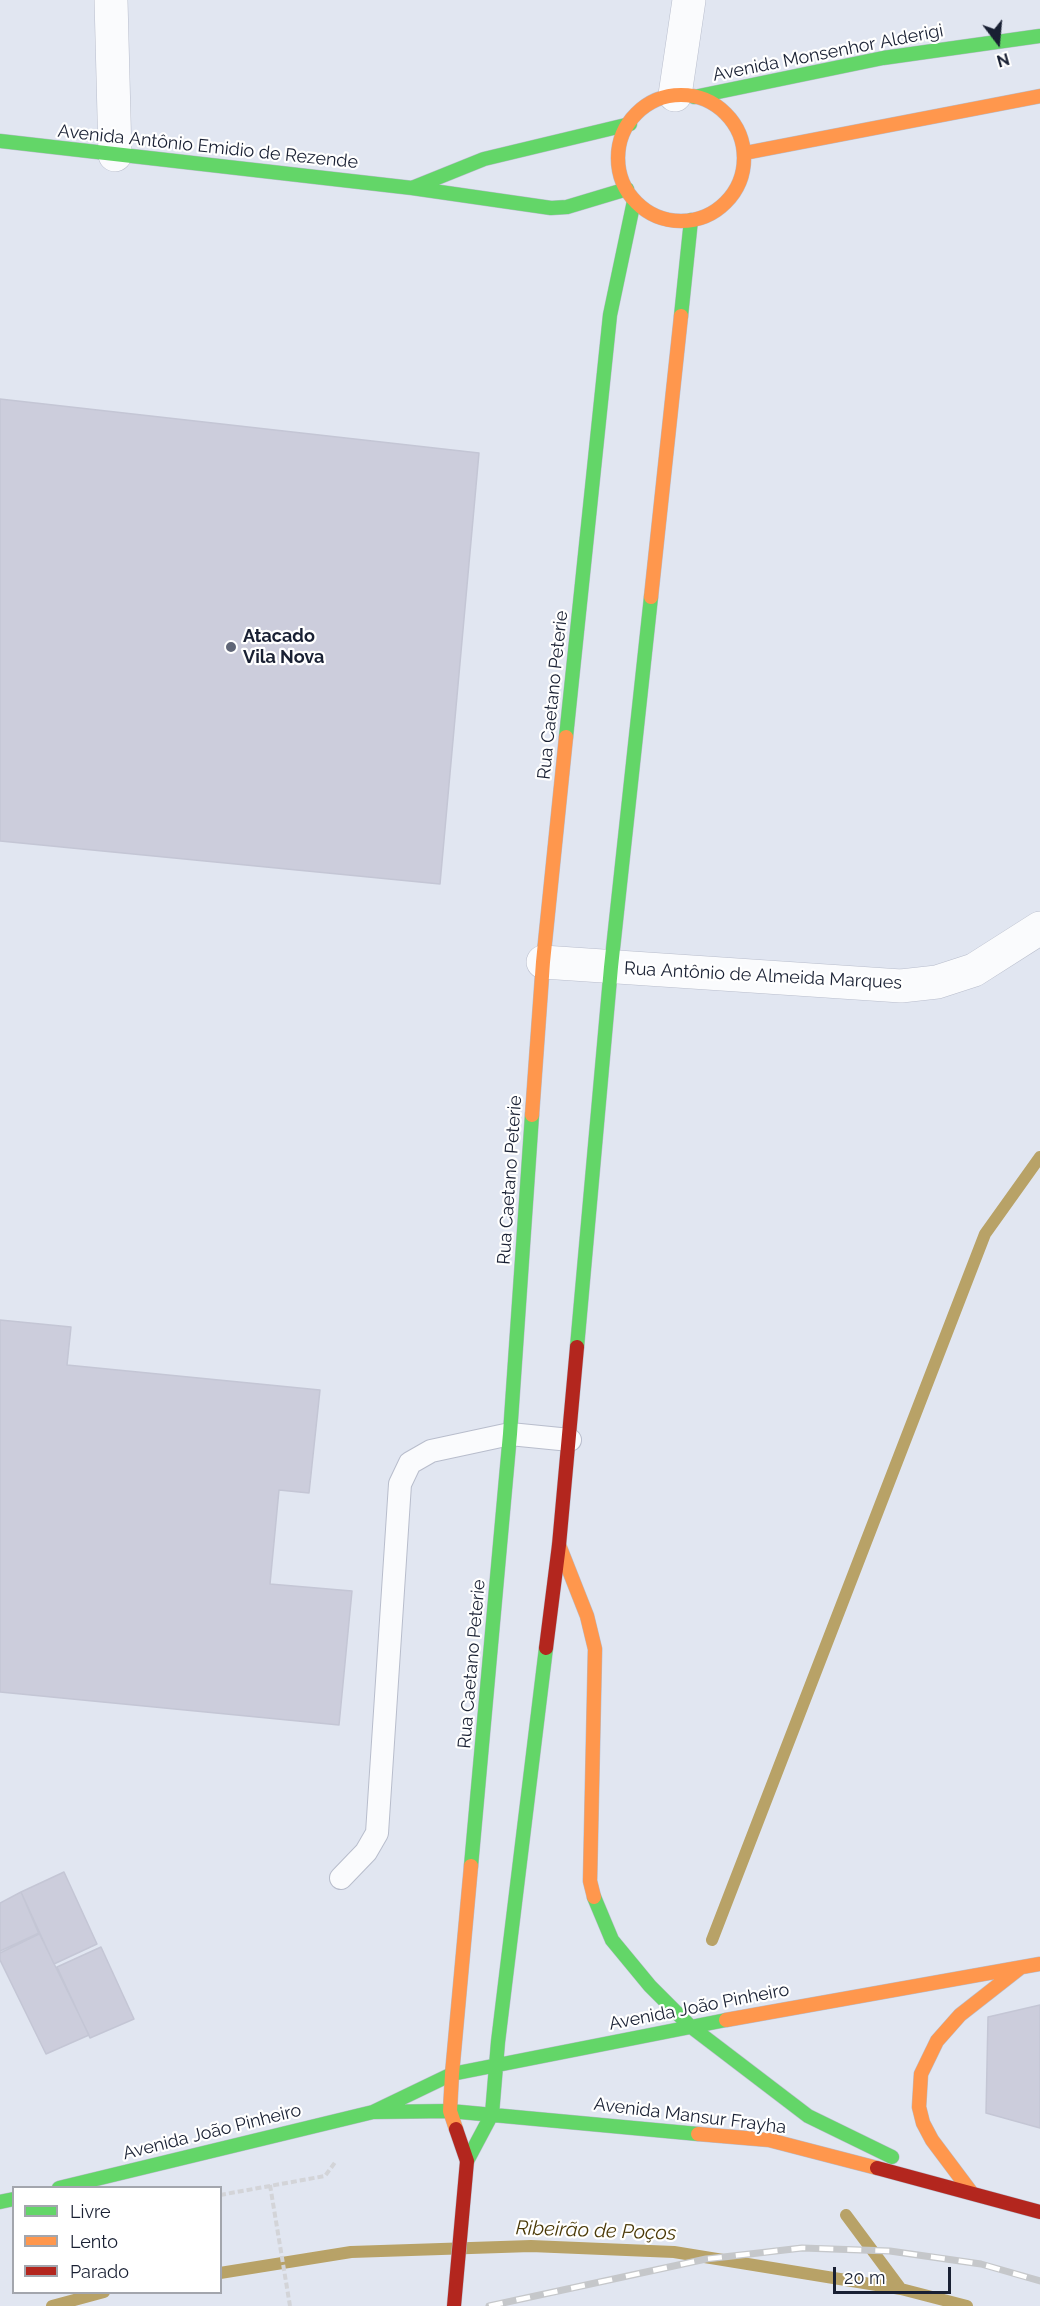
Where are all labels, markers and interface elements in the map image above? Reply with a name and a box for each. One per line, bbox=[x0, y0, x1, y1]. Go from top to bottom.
north arrow bbox=[968, 12, 1028, 72]
street label: Avenida Monsenhor Alderigi bbox=[711, 20, 945, 86]
text: N bbox=[995, 49, 1012, 71]
street label: Avenida Antônio Emidio de Rezende bbox=[57, 120, 359, 174]
street label: Rua Caetano Peterie bbox=[533, 609, 573, 781]
place label: Atacado Vila Nova bbox=[243, 626, 324, 668]
marker: Atacado Vila Nova bbox=[224, 640, 238, 654]
street label: Rua Antônio de Almeida Marques bbox=[623, 958, 903, 994]
street label: Rua Caetano Peterie bbox=[493, 1095, 527, 1265]
street label: Rua Caetano Peterie bbox=[454, 1579, 490, 1749]
street label: Avenida João Pinheiro bbox=[607, 1979, 791, 2035]
street label: Avenida Mansur Frayha bbox=[593, 2093, 787, 2139]
street label: Avenida João Pinheiro bbox=[121, 2099, 303, 2165]
legend bbox=[12, 2186, 222, 2294]
text: Livre bbox=[70, 2201, 111, 2222]
water label: Ribeirão de Poços bbox=[515, 2216, 677, 2246]
text: Lento bbox=[70, 2231, 118, 2252]
scale bar bbox=[836, 2255, 954, 2293]
text: Parado bbox=[70, 2261, 129, 2282]
text: 20 m bbox=[844, 2267, 886, 2288]

